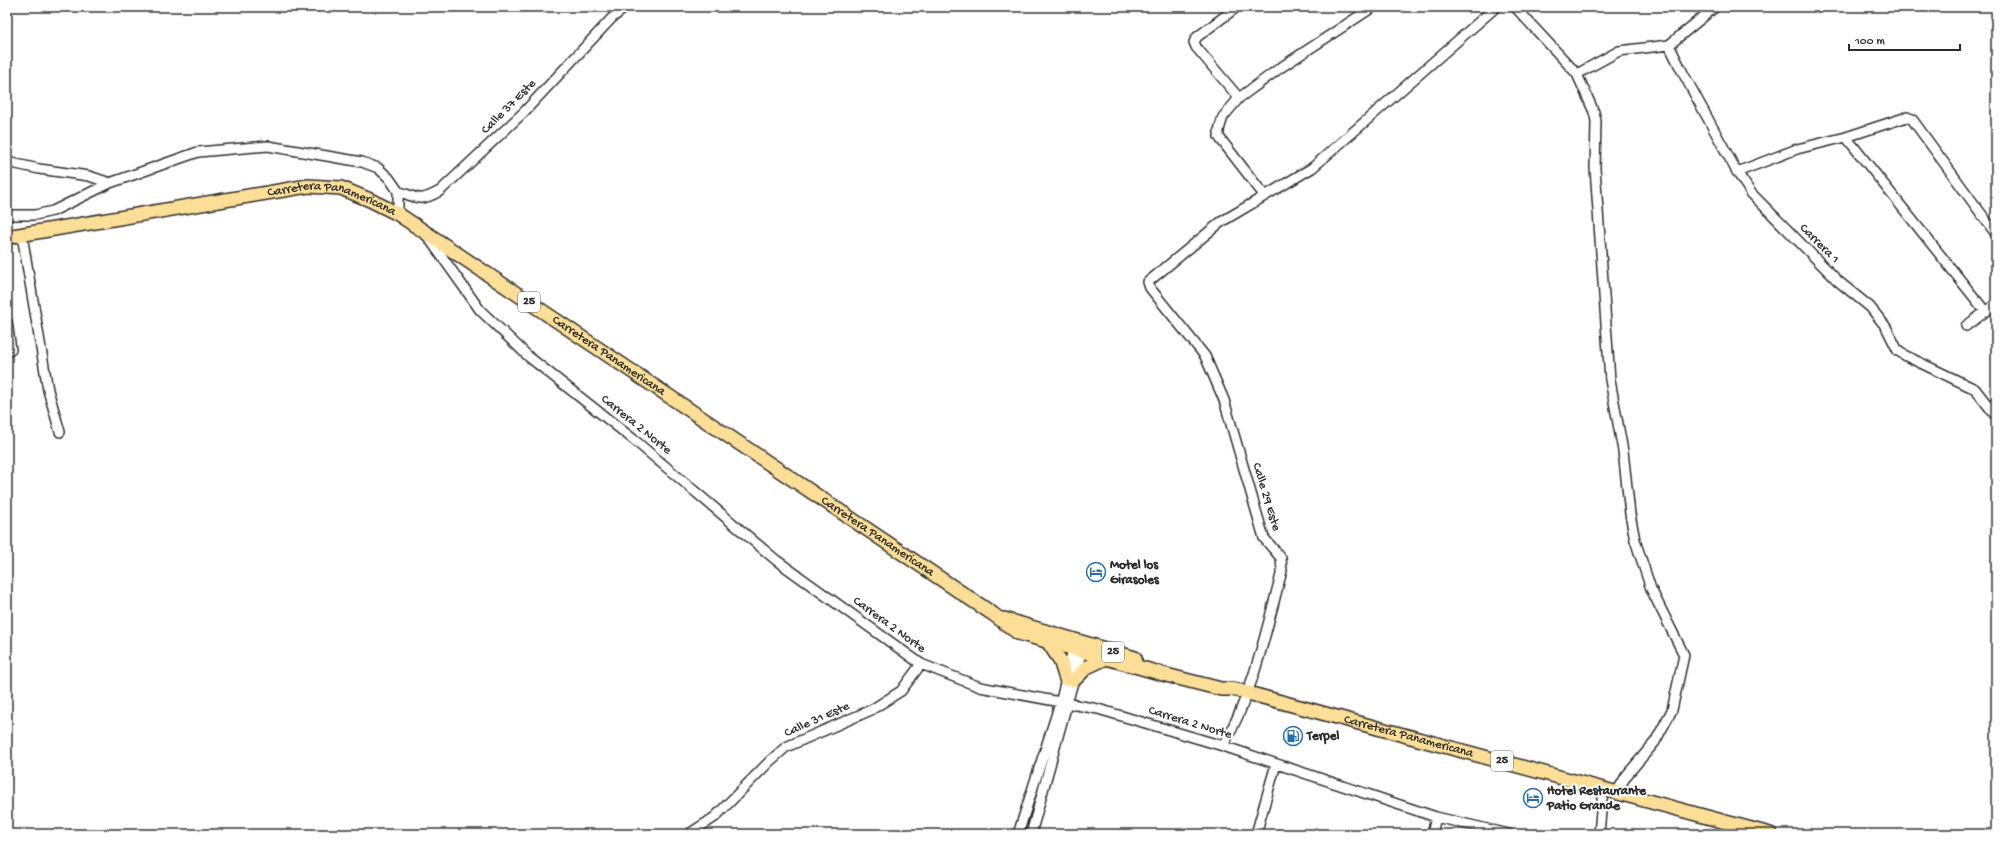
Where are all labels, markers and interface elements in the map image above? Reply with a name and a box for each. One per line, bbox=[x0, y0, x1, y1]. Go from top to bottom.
scale bar bbox=[1849, 26, 1960, 52]
text: 100 m bbox=[1854, 35, 1885, 49]
street label: Calle 37 Este bbox=[479, 76, 540, 137]
street label: Carretera Panamericana bbox=[266, 178, 399, 220]
street label: Carrera 1 bbox=[1796, 221, 1842, 267]
road number: 25 bbox=[518, 292, 540, 312]
street label: Carretera Panamericana bbox=[549, 312, 669, 400]
street label: Carrera 2 Norte bbox=[598, 392, 675, 458]
street label: Calle 29 Este bbox=[1248, 461, 1284, 533]
street label: Carretera Panamericana bbox=[818, 493, 938, 580]
place label: Motel los Girasoles bbox=[1110, 558, 1160, 588]
hotel icon: Motel los Girasoles bbox=[1085, 561, 1107, 583]
street label: Carrera 2 Norte bbox=[850, 594, 929, 657]
road number: 25 bbox=[1102, 642, 1124, 662]
street label: Calle 31 Este bbox=[782, 699, 852, 741]
street label: Carrera 2 Norte bbox=[1146, 703, 1234, 743]
street label: Carretera Panamericana bbox=[1342, 712, 1476, 761]
fuel station icon: Terpel bbox=[1282, 725, 1304, 747]
place label: Terpel bbox=[1306, 729, 1339, 745]
road number: 25 bbox=[1491, 751, 1513, 771]
place label: Hotel Restaurante Patio Grande bbox=[1546, 784, 1647, 814]
hotel icon: Hotel Restaurante Patio Grande bbox=[1522, 787, 1544, 809]

